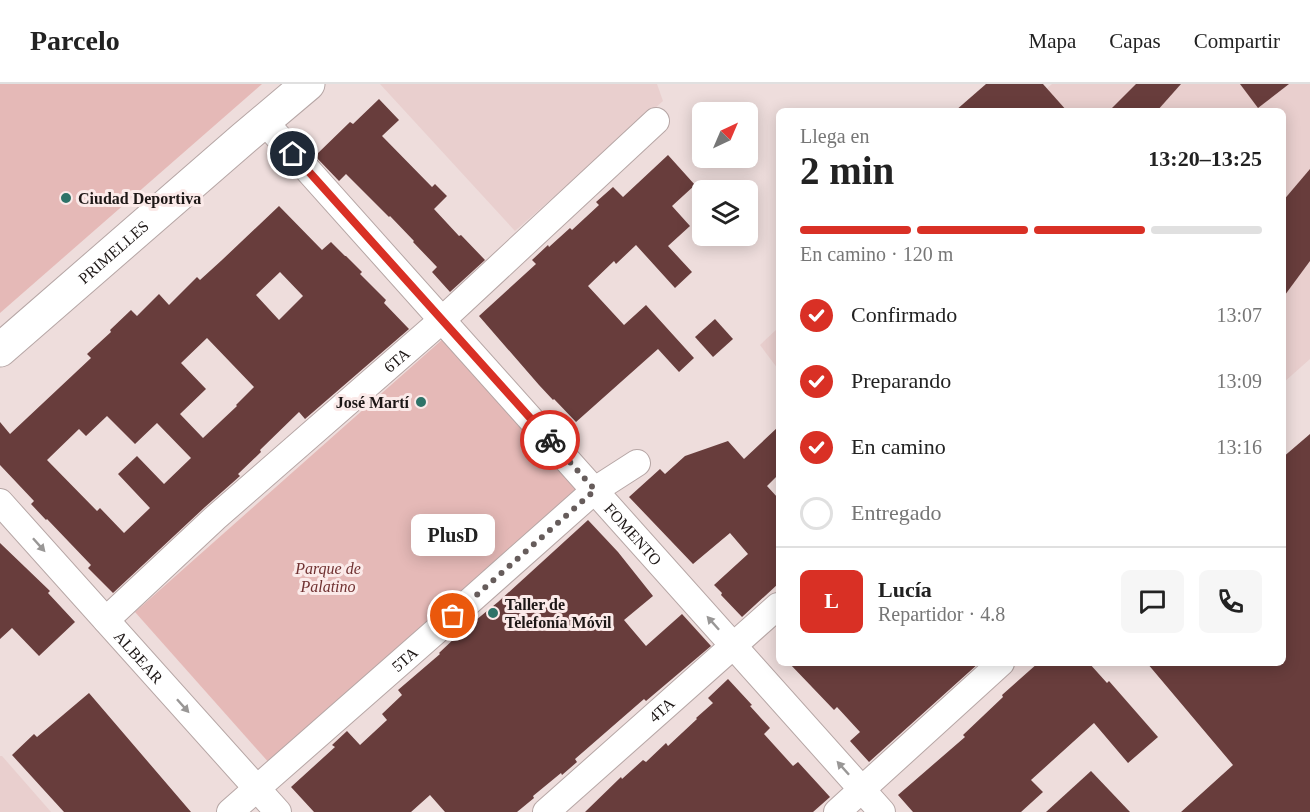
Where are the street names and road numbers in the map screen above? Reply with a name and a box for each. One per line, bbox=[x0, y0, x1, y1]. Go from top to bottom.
street label: PRIMELLES bbox=[75, 217, 152, 287]
street label: 6TA bbox=[381, 344, 413, 376]
street label: FOMENTO bbox=[601, 500, 665, 569]
street label: ALBEAR bbox=[111, 628, 166, 687]
street label: 5TA bbox=[389, 643, 421, 675]
street label: 4TA bbox=[645, 694, 678, 726]

